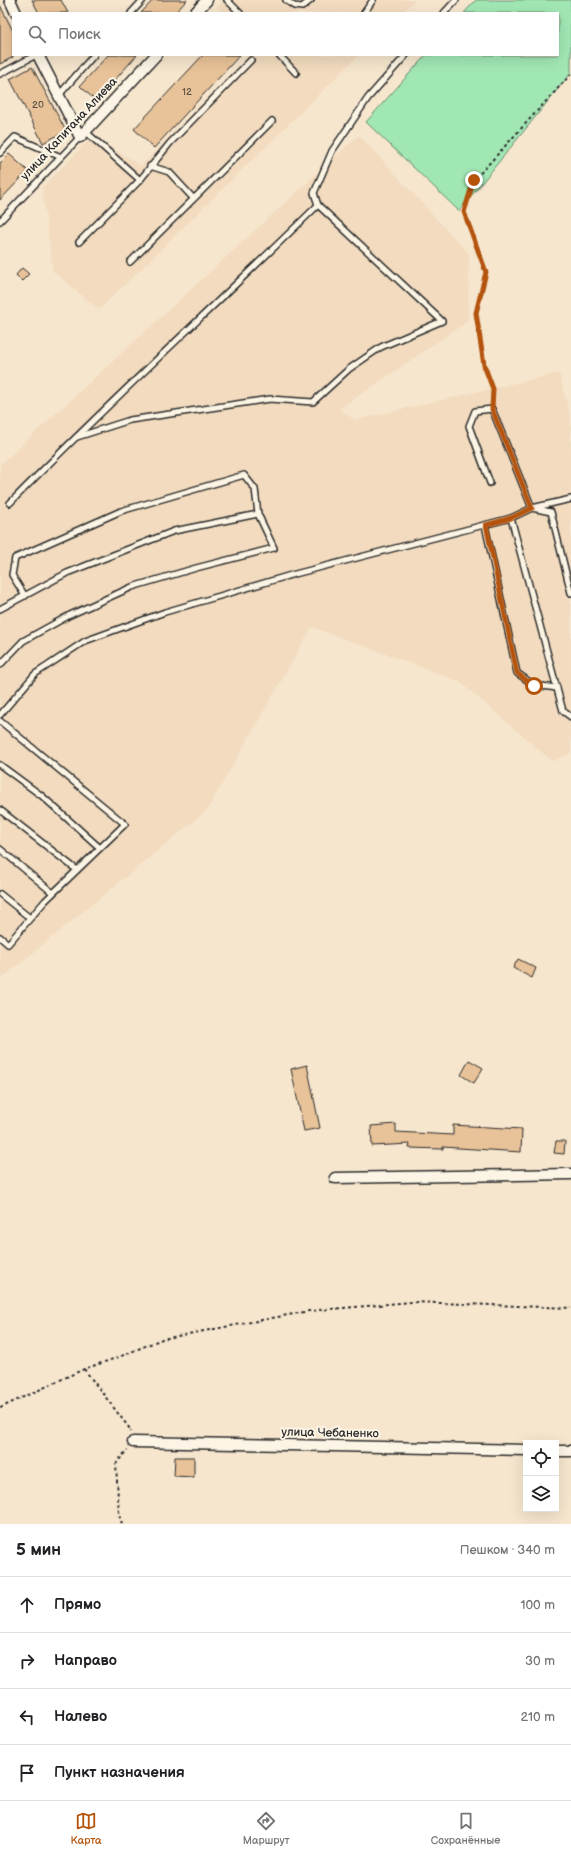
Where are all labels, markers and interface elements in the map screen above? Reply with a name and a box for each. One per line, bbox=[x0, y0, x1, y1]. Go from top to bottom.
search box bbox=[12, 12, 559, 56]
icon: search bbox=[26, 23, 48, 45]
text: Поиск bbox=[58, 25, 101, 44]
street label: улица Капитана Алиева bbox=[17, 74, 121, 184]
house number: 12 bbox=[182, 86, 192, 98]
house number: 20 bbox=[32, 99, 44, 111]
route end bbox=[465, 171, 483, 189]
route start bbox=[525, 677, 543, 695]
street label: улица Чебаненко bbox=[281, 1425, 379, 1441]
map controls bbox=[523, 1440, 559, 1512]
button: locate bbox=[523, 1440, 559, 1476]
button: layers bbox=[523, 1476, 559, 1512]
text: 5 мин bbox=[16, 1540, 61, 1560]
text: Пешком · 340 m bbox=[460, 1542, 555, 1558]
icon: ahead bbox=[16, 1594, 38, 1616]
text: Прямо bbox=[54, 1595, 101, 1614]
text: 100 m bbox=[520, 1597, 555, 1613]
icon: right bbox=[16, 1650, 38, 1672]
text: Направо bbox=[54, 1651, 117, 1670]
text: 30 m bbox=[525, 1653, 555, 1669]
icon: left bbox=[16, 1706, 38, 1728]
text: Налево bbox=[54, 1707, 107, 1726]
text: 210 m bbox=[521, 1709, 555, 1725]
icon: arrive bbox=[16, 1762, 38, 1784]
text: Пункт назначения bbox=[54, 1763, 185, 1782]
tab: Карта bbox=[71, 1810, 102, 1847]
tab: Маршрут bbox=[243, 1810, 290, 1847]
tab: Сохранённые bbox=[431, 1810, 500, 1847]

